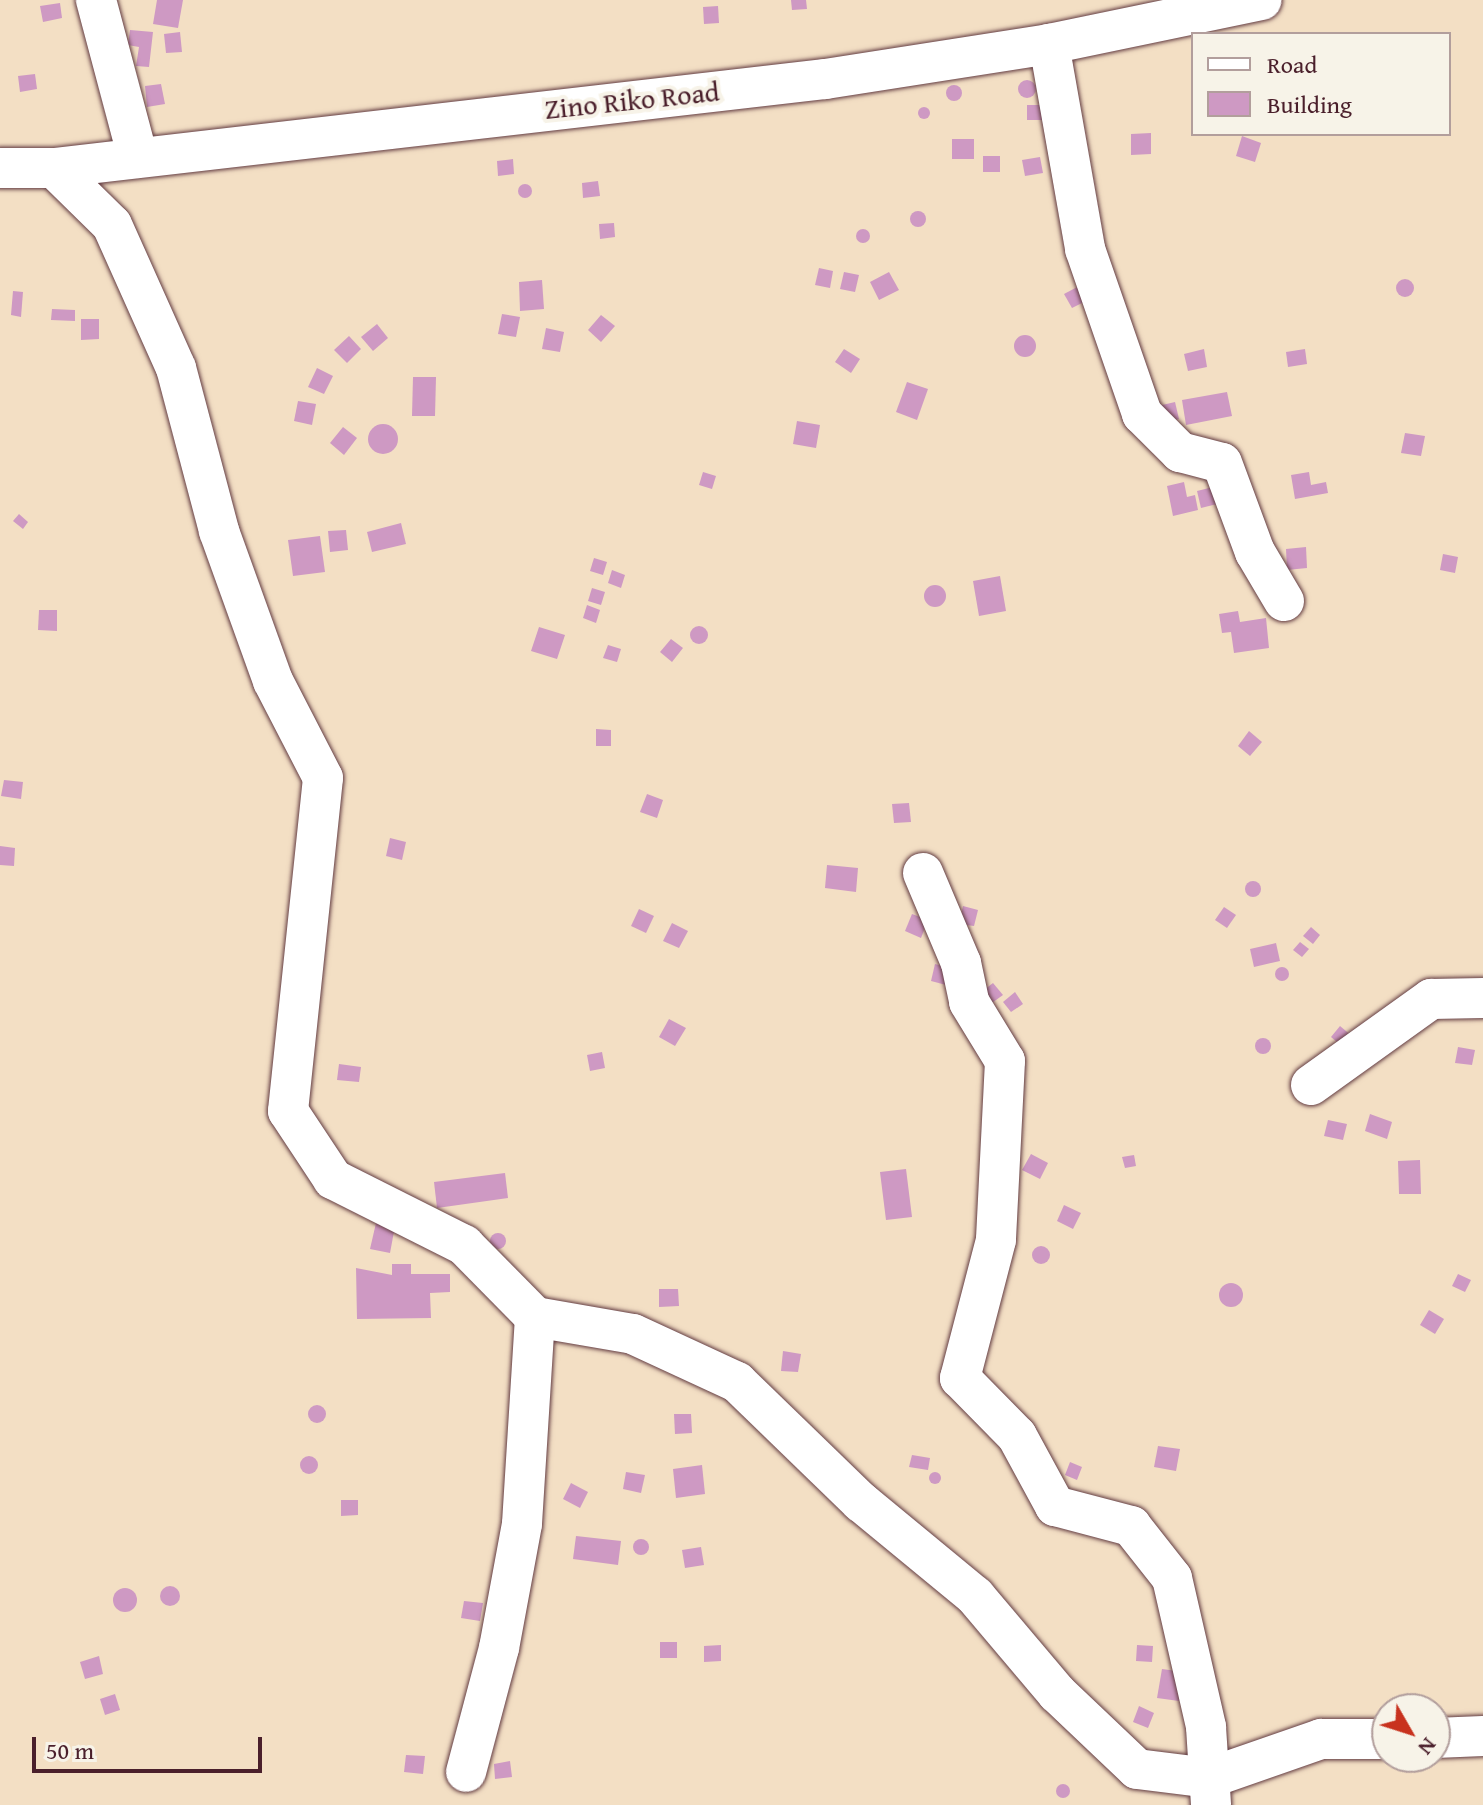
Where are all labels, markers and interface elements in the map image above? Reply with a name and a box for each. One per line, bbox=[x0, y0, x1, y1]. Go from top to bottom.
legend bbox=[1191, 32, 1451, 136]
text: Road bbox=[1267, 47, 1317, 82]
street label: Zino Riko Road bbox=[543, 74, 721, 126]
text: Building bbox=[1267, 87, 1352, 122]
north arrow bbox=[1371, 1693, 1451, 1773]
scale bar bbox=[36, 1721, 266, 1771]
text: N bbox=[1411, 1731, 1445, 1763]
text: 50 m bbox=[46, 1733, 94, 1768]

